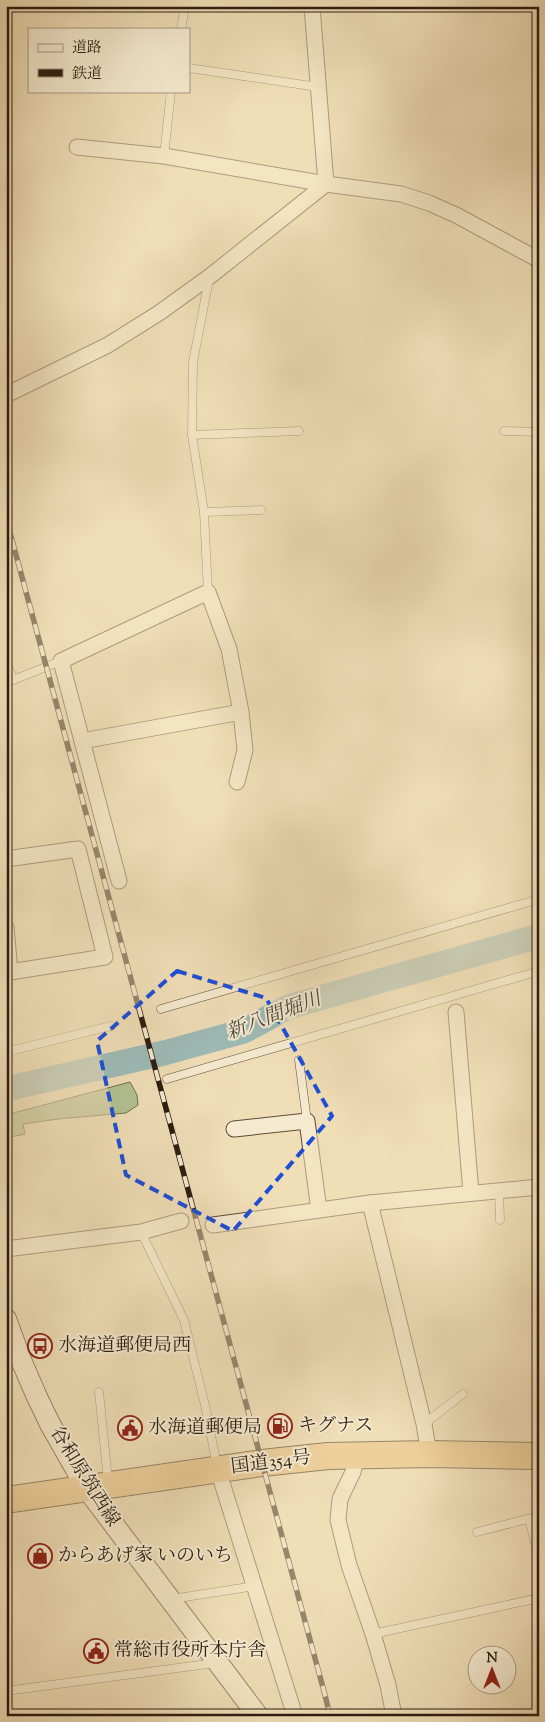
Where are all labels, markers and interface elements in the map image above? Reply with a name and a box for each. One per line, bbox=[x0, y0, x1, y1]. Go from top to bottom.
legend bbox=[28, 28, 190, 92]
text: 道路 bbox=[72, 38, 102, 59]
text: 鉄道 bbox=[72, 64, 102, 85]
water label: 新八間堀川 bbox=[222, 985, 328, 1048]
bus stop icon: 水海道郵便局西 bbox=[27, 1333, 53, 1359]
place label: 水海道郵便局西 bbox=[58, 1333, 191, 1360]
fuel station icon: キグナス bbox=[267, 1413, 293, 1439]
place label: キグナス bbox=[298, 1413, 373, 1440]
public building icon: 水海道郵便局 bbox=[117, 1415, 143, 1441]
place label: 水海道郵便局 bbox=[148, 1415, 262, 1442]
street label: 谷和原筑西線 bbox=[42, 1422, 126, 1532]
street label: 国道354号 bbox=[229, 1445, 313, 1481]
shop icon: からあげ家 いのいち bbox=[27, 1543, 53, 1569]
place label: からあげ家 いのいち bbox=[58, 1543, 233, 1570]
public building icon: 常総市役所本庁舎 bbox=[83, 1638, 109, 1664]
place label: 常総市役所本庁舎 bbox=[114, 1638, 266, 1665]
north arrow bbox=[468, 1644, 518, 1694]
text: N bbox=[486, 1649, 498, 1669]

